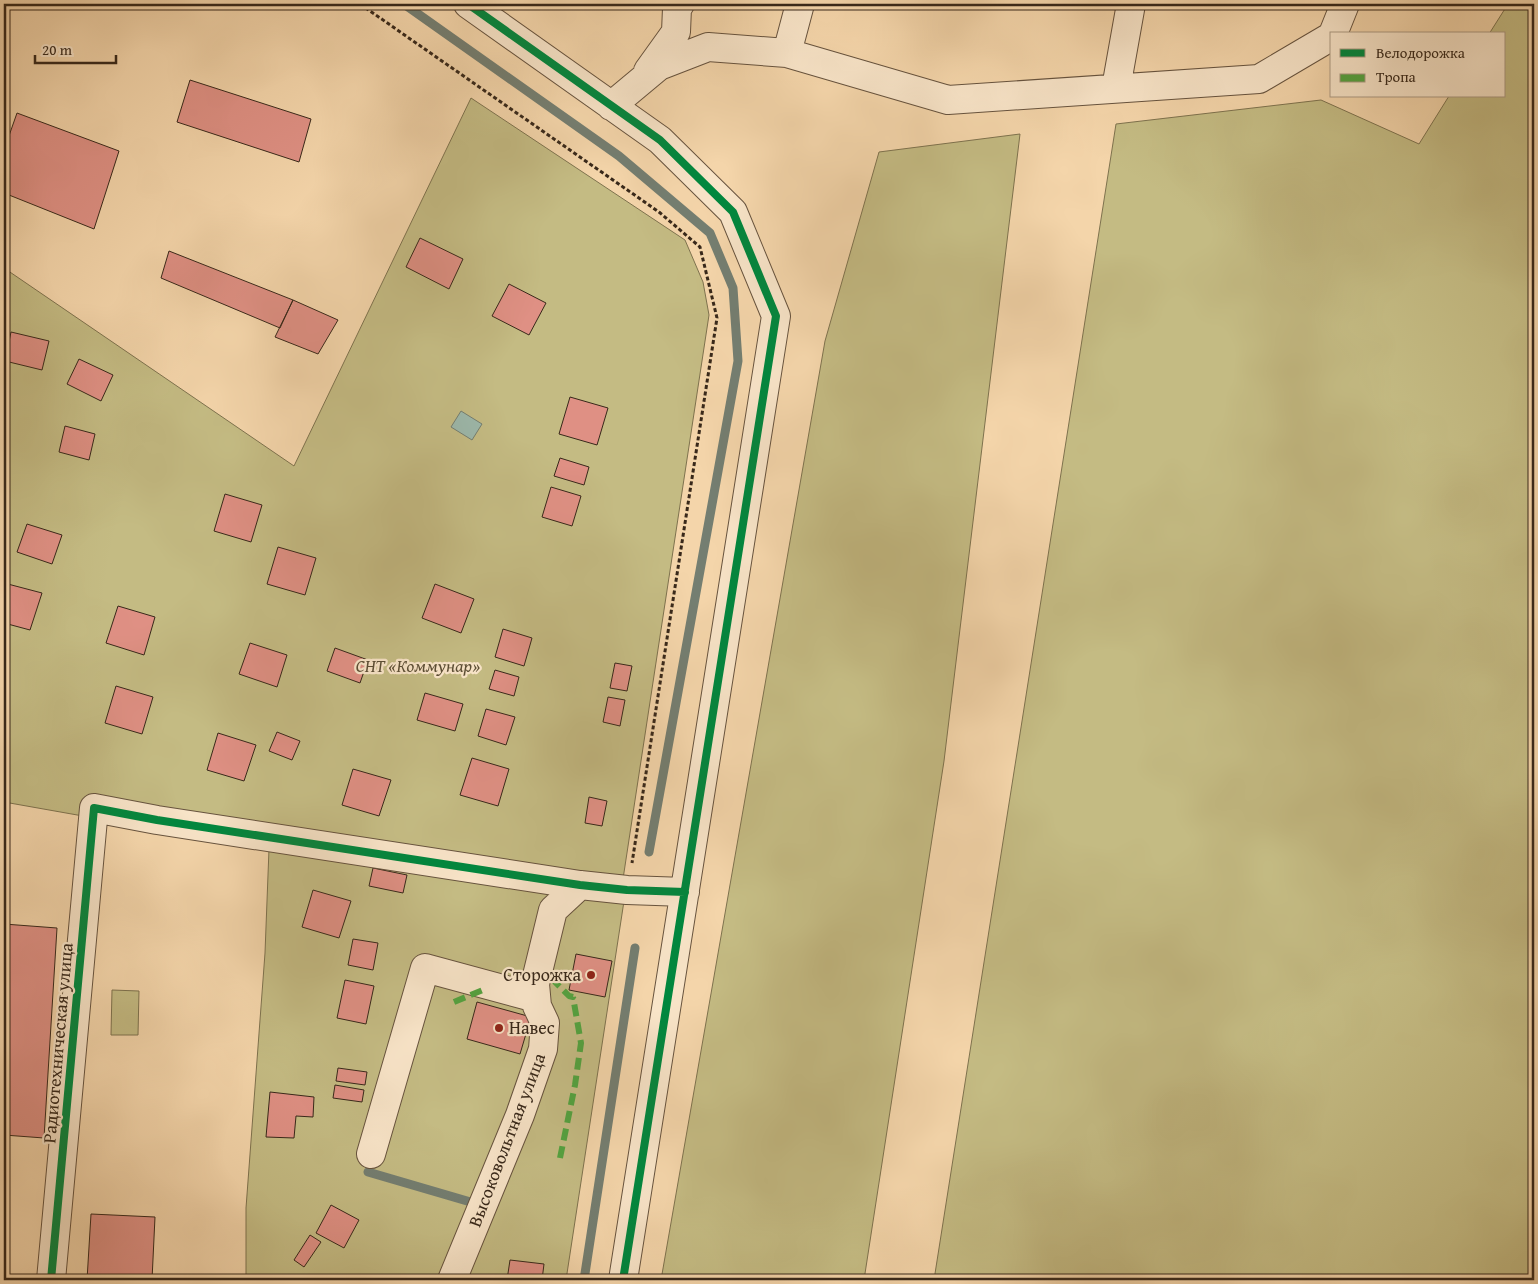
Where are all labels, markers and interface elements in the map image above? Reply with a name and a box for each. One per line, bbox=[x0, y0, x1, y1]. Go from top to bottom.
scale bar bbox=[35, 32, 116, 64]
legend bbox=[1330, 32, 1506, 98]
text: 20 m bbox=[42, 39, 73, 60]
text: Велодорожка bbox=[1376, 42, 1466, 63]
text: Тропа bbox=[1376, 66, 1417, 87]
park label: СНТ «Коммунар» bbox=[356, 652, 480, 679]
street label: Радиотехническая улица bbox=[35, 941, 80, 1144]
place label: Сторожка bbox=[503, 961, 581, 988]
marker: Сторожка bbox=[585, 969, 597, 981]
place label: Навес bbox=[509, 1014, 555, 1041]
marker: Навес bbox=[493, 1022, 505, 1034]
street label: Высоковольтная улица bbox=[461, 1049, 552, 1231]

